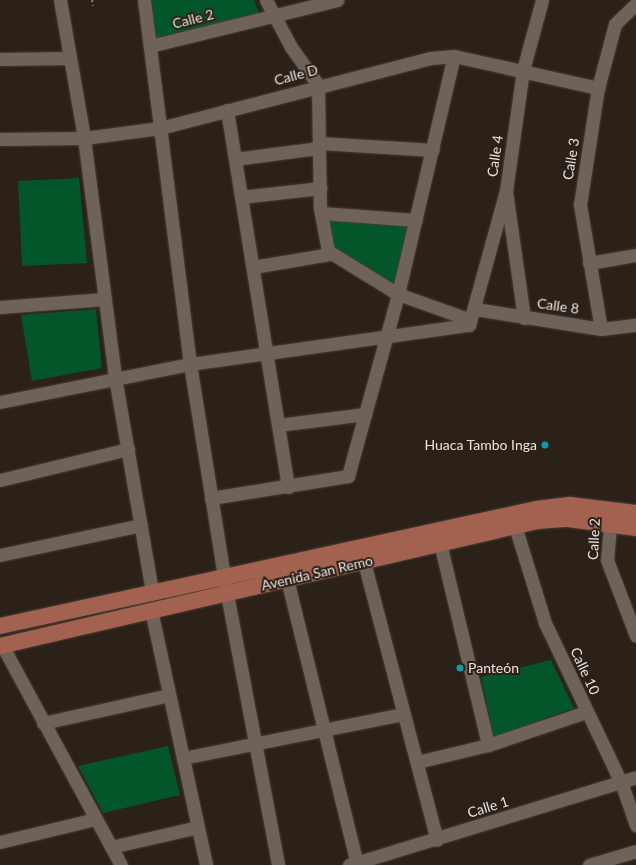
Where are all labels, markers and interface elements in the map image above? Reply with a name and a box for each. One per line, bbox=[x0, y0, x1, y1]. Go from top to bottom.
street label: Calle 2 bbox=[171, 6, 215, 32]
street label: Calle D bbox=[272, 61, 320, 89]
street label: Calle 4 bbox=[484, 134, 506, 178]
street label: Calle 3 bbox=[559, 137, 583, 181]
street label: Calle 8 bbox=[536, 295, 580, 317]
place label: Huaca Tambo Inga bbox=[424, 437, 537, 453]
marker: Huaca Tambo Inga bbox=[540, 440, 550, 450]
street label: Calle 2 bbox=[585, 518, 603, 560]
street label: Avenida San Remo bbox=[260, 552, 374, 594]
street label: Calle 10 bbox=[567, 645, 603, 697]
place label: Panteón bbox=[468, 660, 519, 676]
marker: Panteón bbox=[455, 663, 465, 673]
street label: Calle 1 bbox=[465, 793, 511, 821]

